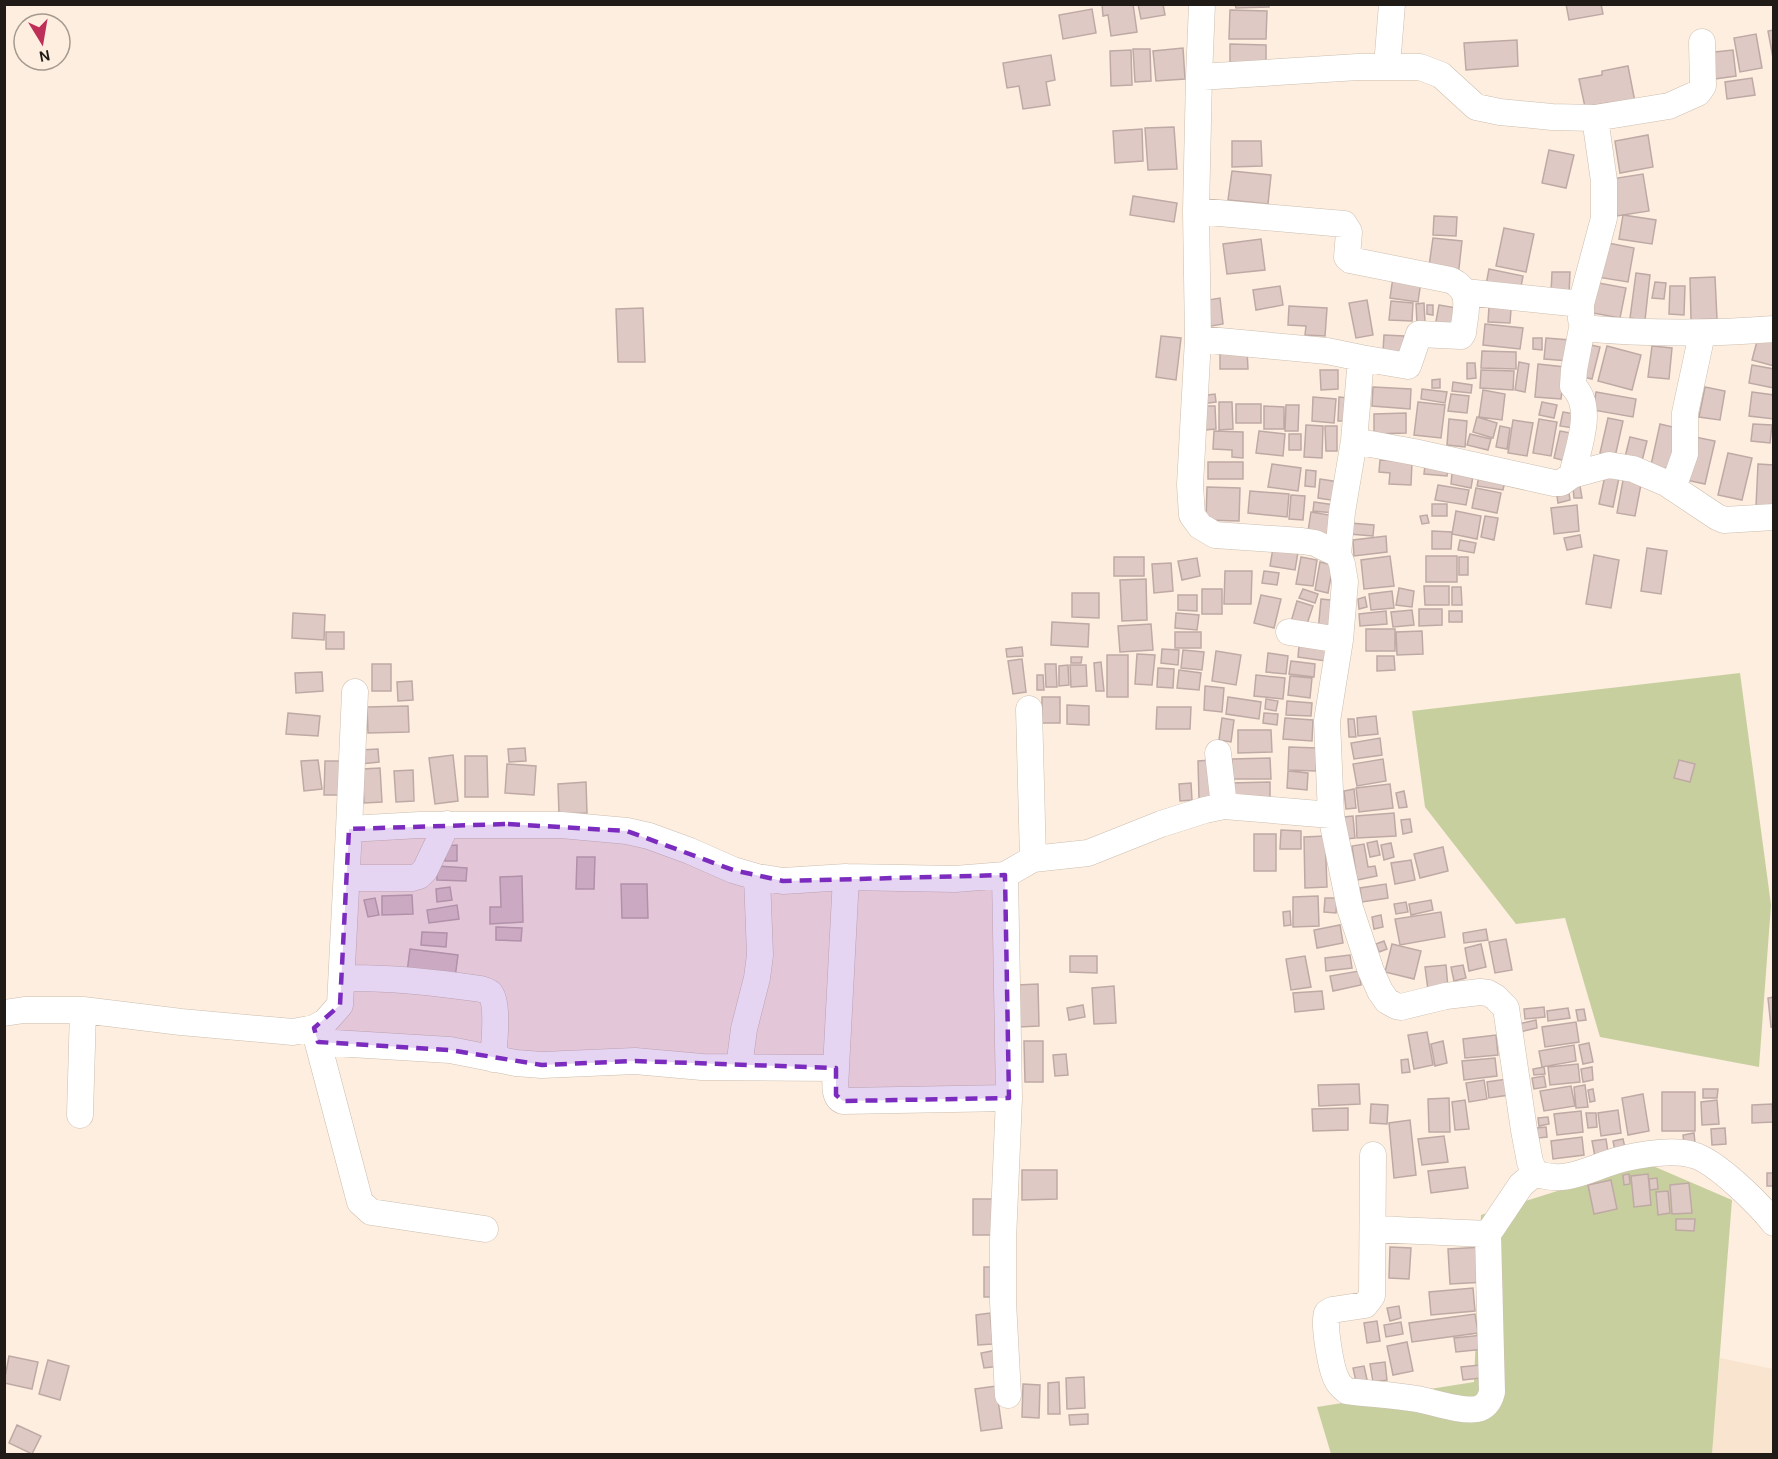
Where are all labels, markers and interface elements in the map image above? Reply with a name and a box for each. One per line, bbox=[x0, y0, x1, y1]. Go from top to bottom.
north arrow bbox=[12, 12, 72, 72]
text: N bbox=[37, 46, 52, 67]

